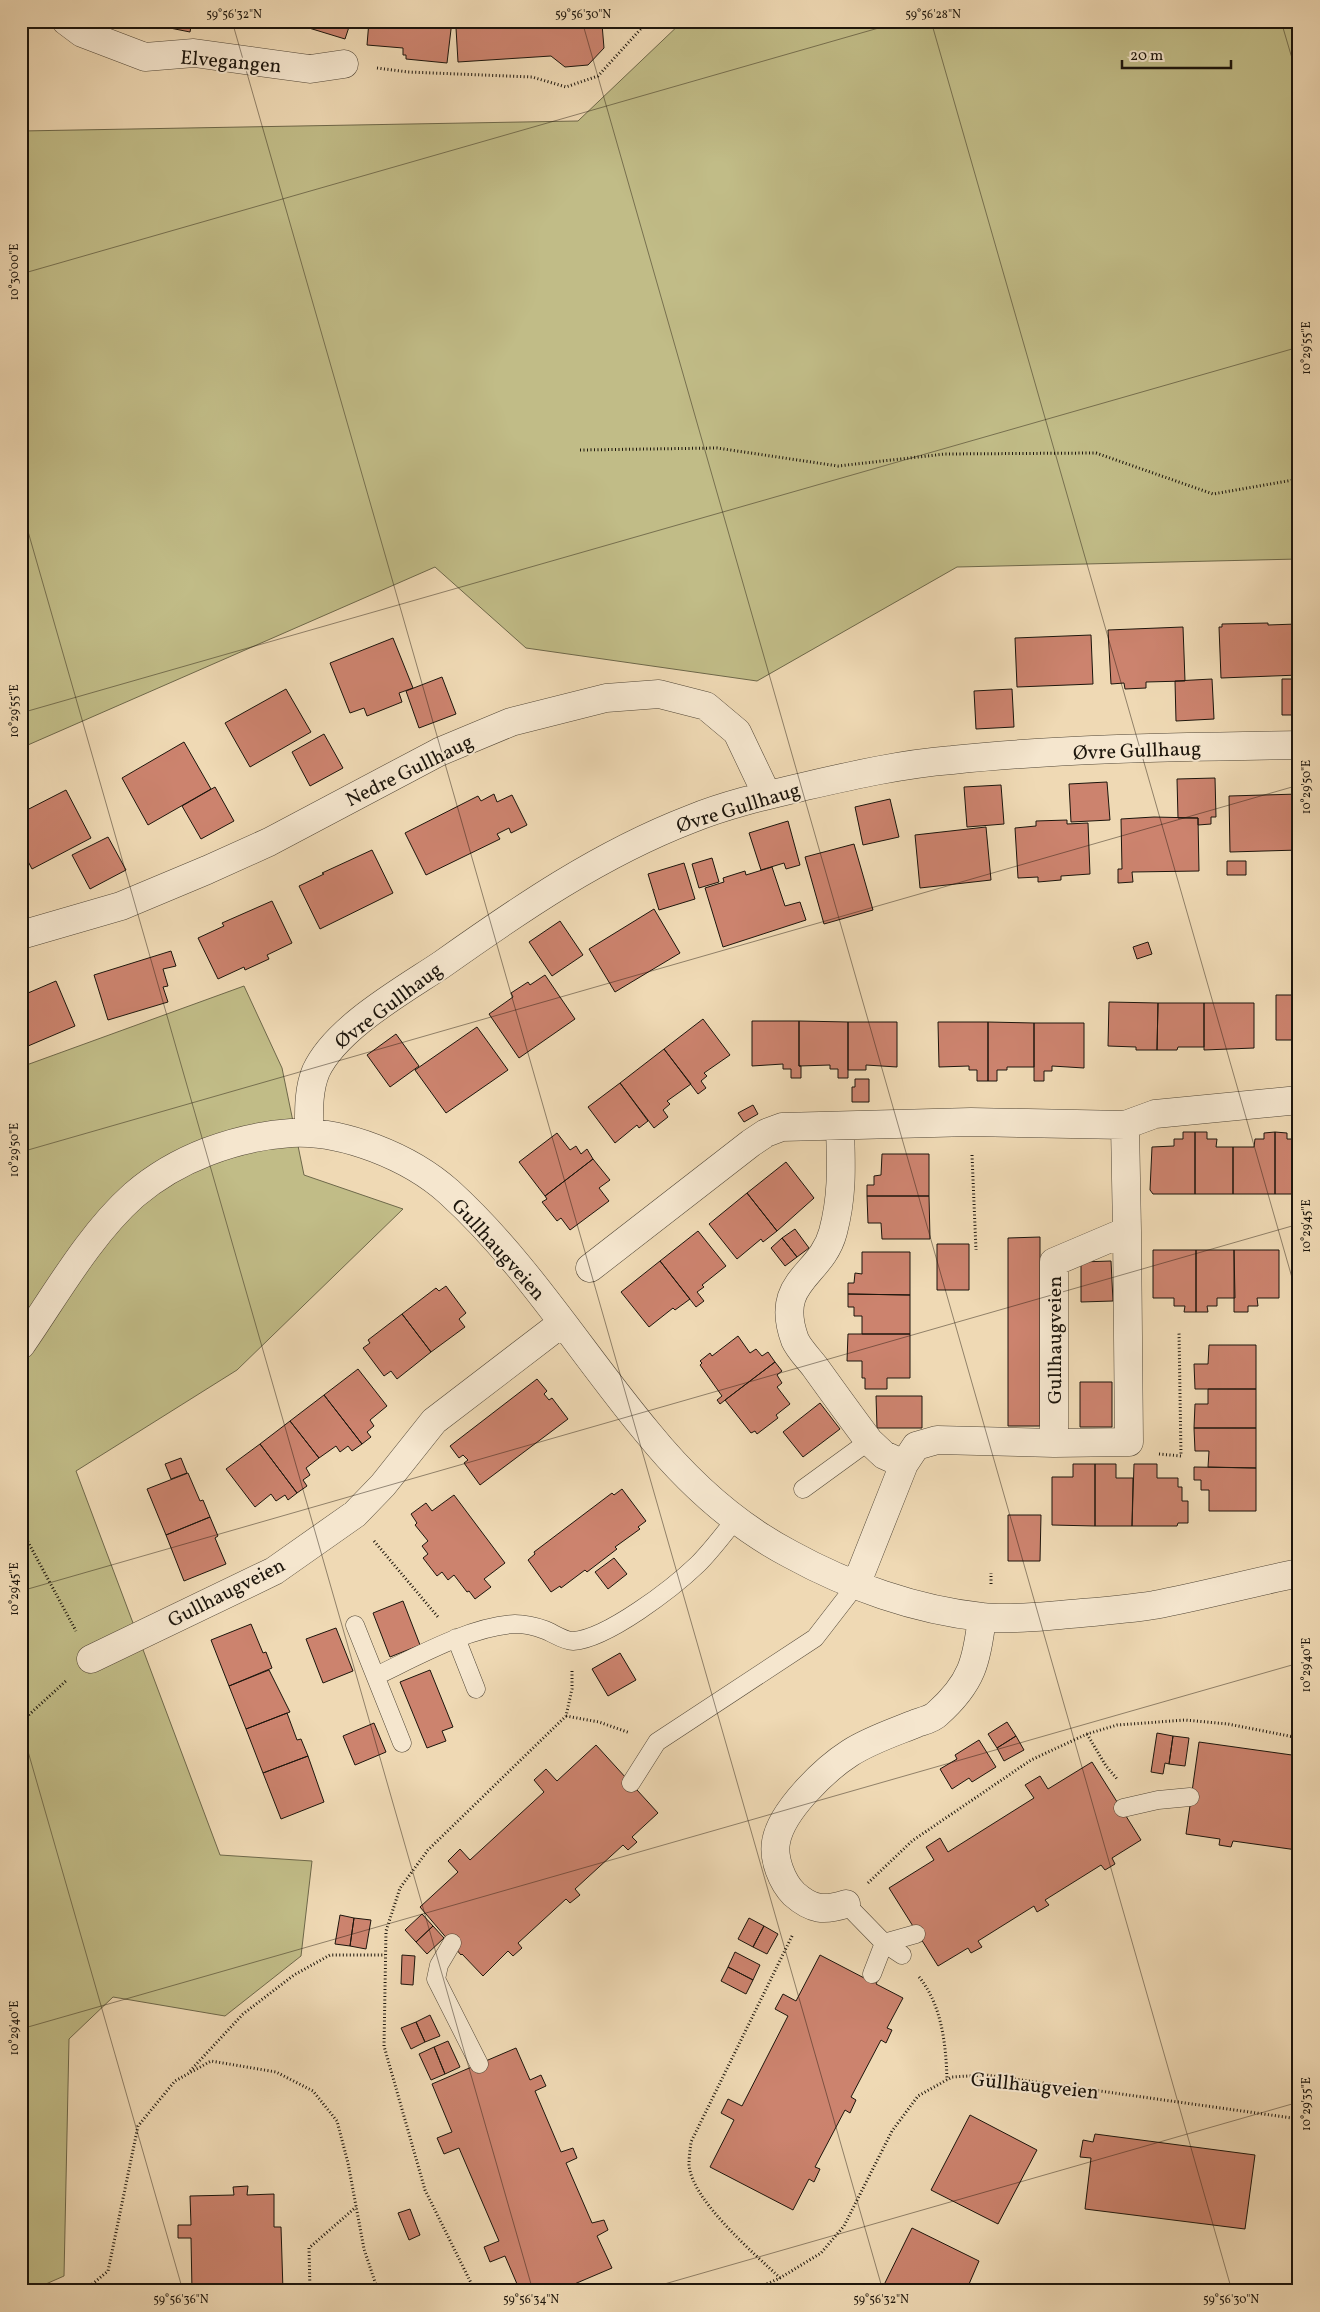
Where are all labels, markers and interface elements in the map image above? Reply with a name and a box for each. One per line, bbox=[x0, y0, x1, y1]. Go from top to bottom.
text: 59°56'32"N bbox=[206, 7, 262, 23]
text: 59°56'30"N bbox=[555, 7, 611, 23]
text: 59°56'28"N bbox=[905, 7, 961, 23]
scale bar bbox=[1122, 38, 1231, 70]
street label: Elvegangen bbox=[179, 45, 283, 81]
text: 20 m bbox=[1130, 46, 1163, 67]
text: 10°30'00"E bbox=[7, 244, 23, 300]
text: 10°29'55"E bbox=[1299, 321, 1315, 375]
text: 10°29'55"E bbox=[7, 684, 23, 738]
street label: Nedre Gullhaug bbox=[341, 729, 478, 815]
street label: Øvre Gullhaug bbox=[1072, 736, 1202, 768]
text: 10°29'50"E bbox=[1299, 760, 1315, 814]
street label: Øvre Gullhaug bbox=[673, 777, 804, 841]
street label: Øvre Gullhaug bbox=[330, 957, 449, 1056]
text: 10°29'50"E bbox=[7, 1123, 23, 1177]
street label: Gullhaugveien bbox=[444, 1193, 551, 1308]
text: 10°29'45"E bbox=[1299, 1199, 1315, 1253]
street label: Gullhaugveien bbox=[1042, 1276, 1070, 1404]
street label: Gullhaugveien bbox=[163, 1552, 291, 1635]
text: 10°29'45"E bbox=[7, 1562, 23, 1616]
text: 10°29'40"E bbox=[1299, 1638, 1315, 1692]
text: 10°29'40"E bbox=[7, 2001, 23, 2055]
street label: Gullhaugveien bbox=[969, 2066, 1100, 2108]
text: 10°29'35"E bbox=[1299, 2077, 1315, 2131]
text: 59°56'36"N bbox=[153, 2292, 209, 2308]
text: 59°56'34"N bbox=[503, 2292, 559, 2308]
text: 59°56'32"N bbox=[853, 2292, 909, 2308]
text: 59°56'30"N bbox=[1203, 2292, 1259, 2308]

